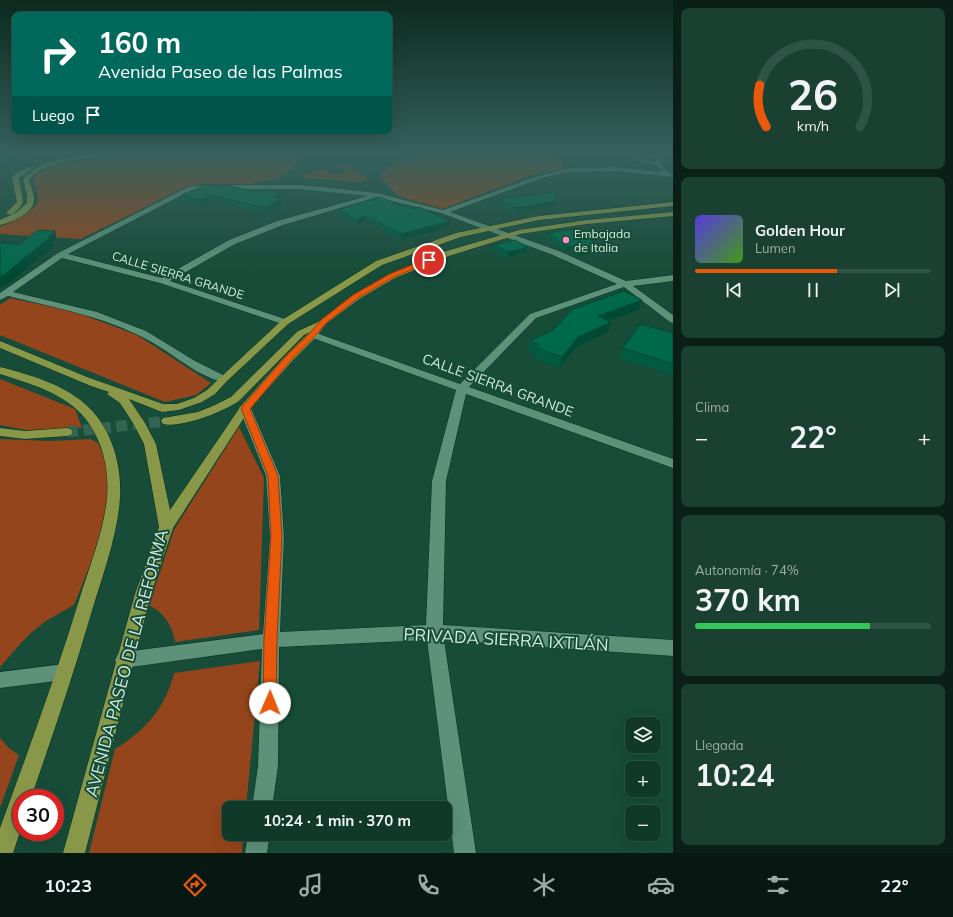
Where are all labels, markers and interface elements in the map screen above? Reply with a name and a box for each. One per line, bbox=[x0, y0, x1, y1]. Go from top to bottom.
text: 160 m bbox=[98, 25, 181, 60]
icon: right bbox=[32, 28, 84, 80]
text: Avenida Paseo de las Palmas bbox=[98, 60, 343, 83]
text: 26 bbox=[788, 67, 838, 119]
icon: arrive bbox=[82, 104, 104, 126]
text: Luego bbox=[32, 106, 74, 125]
text: km/h bbox=[797, 116, 829, 134]
text: Golden Hour bbox=[755, 221, 845, 240]
place label: Embajada de Italia bbox=[574, 226, 630, 255]
marker: Embajada de Italia bbox=[561, 235, 571, 245]
text: Lumen bbox=[755, 240, 796, 256]
pin bbox=[412, 243, 446, 277]
street label: CALLE SIERRA GRANDE bbox=[110, 248, 246, 302]
icon: arrive bbox=[418, 249, 440, 271]
icon: previous bbox=[723, 279, 745, 301]
icon: pause bbox=[802, 279, 824, 301]
icon: next bbox=[881, 279, 903, 301]
street label: CALLE SIERRA GRANDE bbox=[420, 349, 576, 421]
text: Clima bbox=[695, 399, 729, 415]
text: 22° bbox=[789, 418, 837, 456]
text: − bbox=[695, 424, 708, 452]
text: + bbox=[918, 424, 931, 452]
street label: AVENIDA PASEO DE LA REFORMA bbox=[80, 526, 172, 799]
text: Autonomía · 74% bbox=[695, 562, 799, 578]
text: 370 km bbox=[695, 581, 801, 619]
street label: PRIVADA SIERRA IXTLÁN bbox=[403, 623, 609, 655]
position arrow bbox=[249, 682, 291, 724]
map controls bbox=[625, 717, 661, 841]
button: layers bbox=[625, 717, 661, 753]
text: Llegada bbox=[695, 737, 744, 753]
text: 10:24 bbox=[695, 756, 774, 794]
button: + bbox=[625, 761, 661, 797]
speed limit sign: 30 bbox=[12, 789, 64, 841]
button: − bbox=[625, 805, 661, 841]
text: 10:24 · 1 min · 370 m bbox=[263, 811, 411, 830]
icon: directions bbox=[181, 871, 209, 899]
icon: music bbox=[297, 871, 325, 899]
icon: phone bbox=[414, 871, 442, 899]
icon: climate bbox=[530, 871, 558, 899]
icon: car bbox=[647, 871, 675, 899]
icon: filters bbox=[764, 871, 792, 899]
text: 10:23 bbox=[44, 874, 92, 897]
text: 22° bbox=[880, 874, 909, 897]

